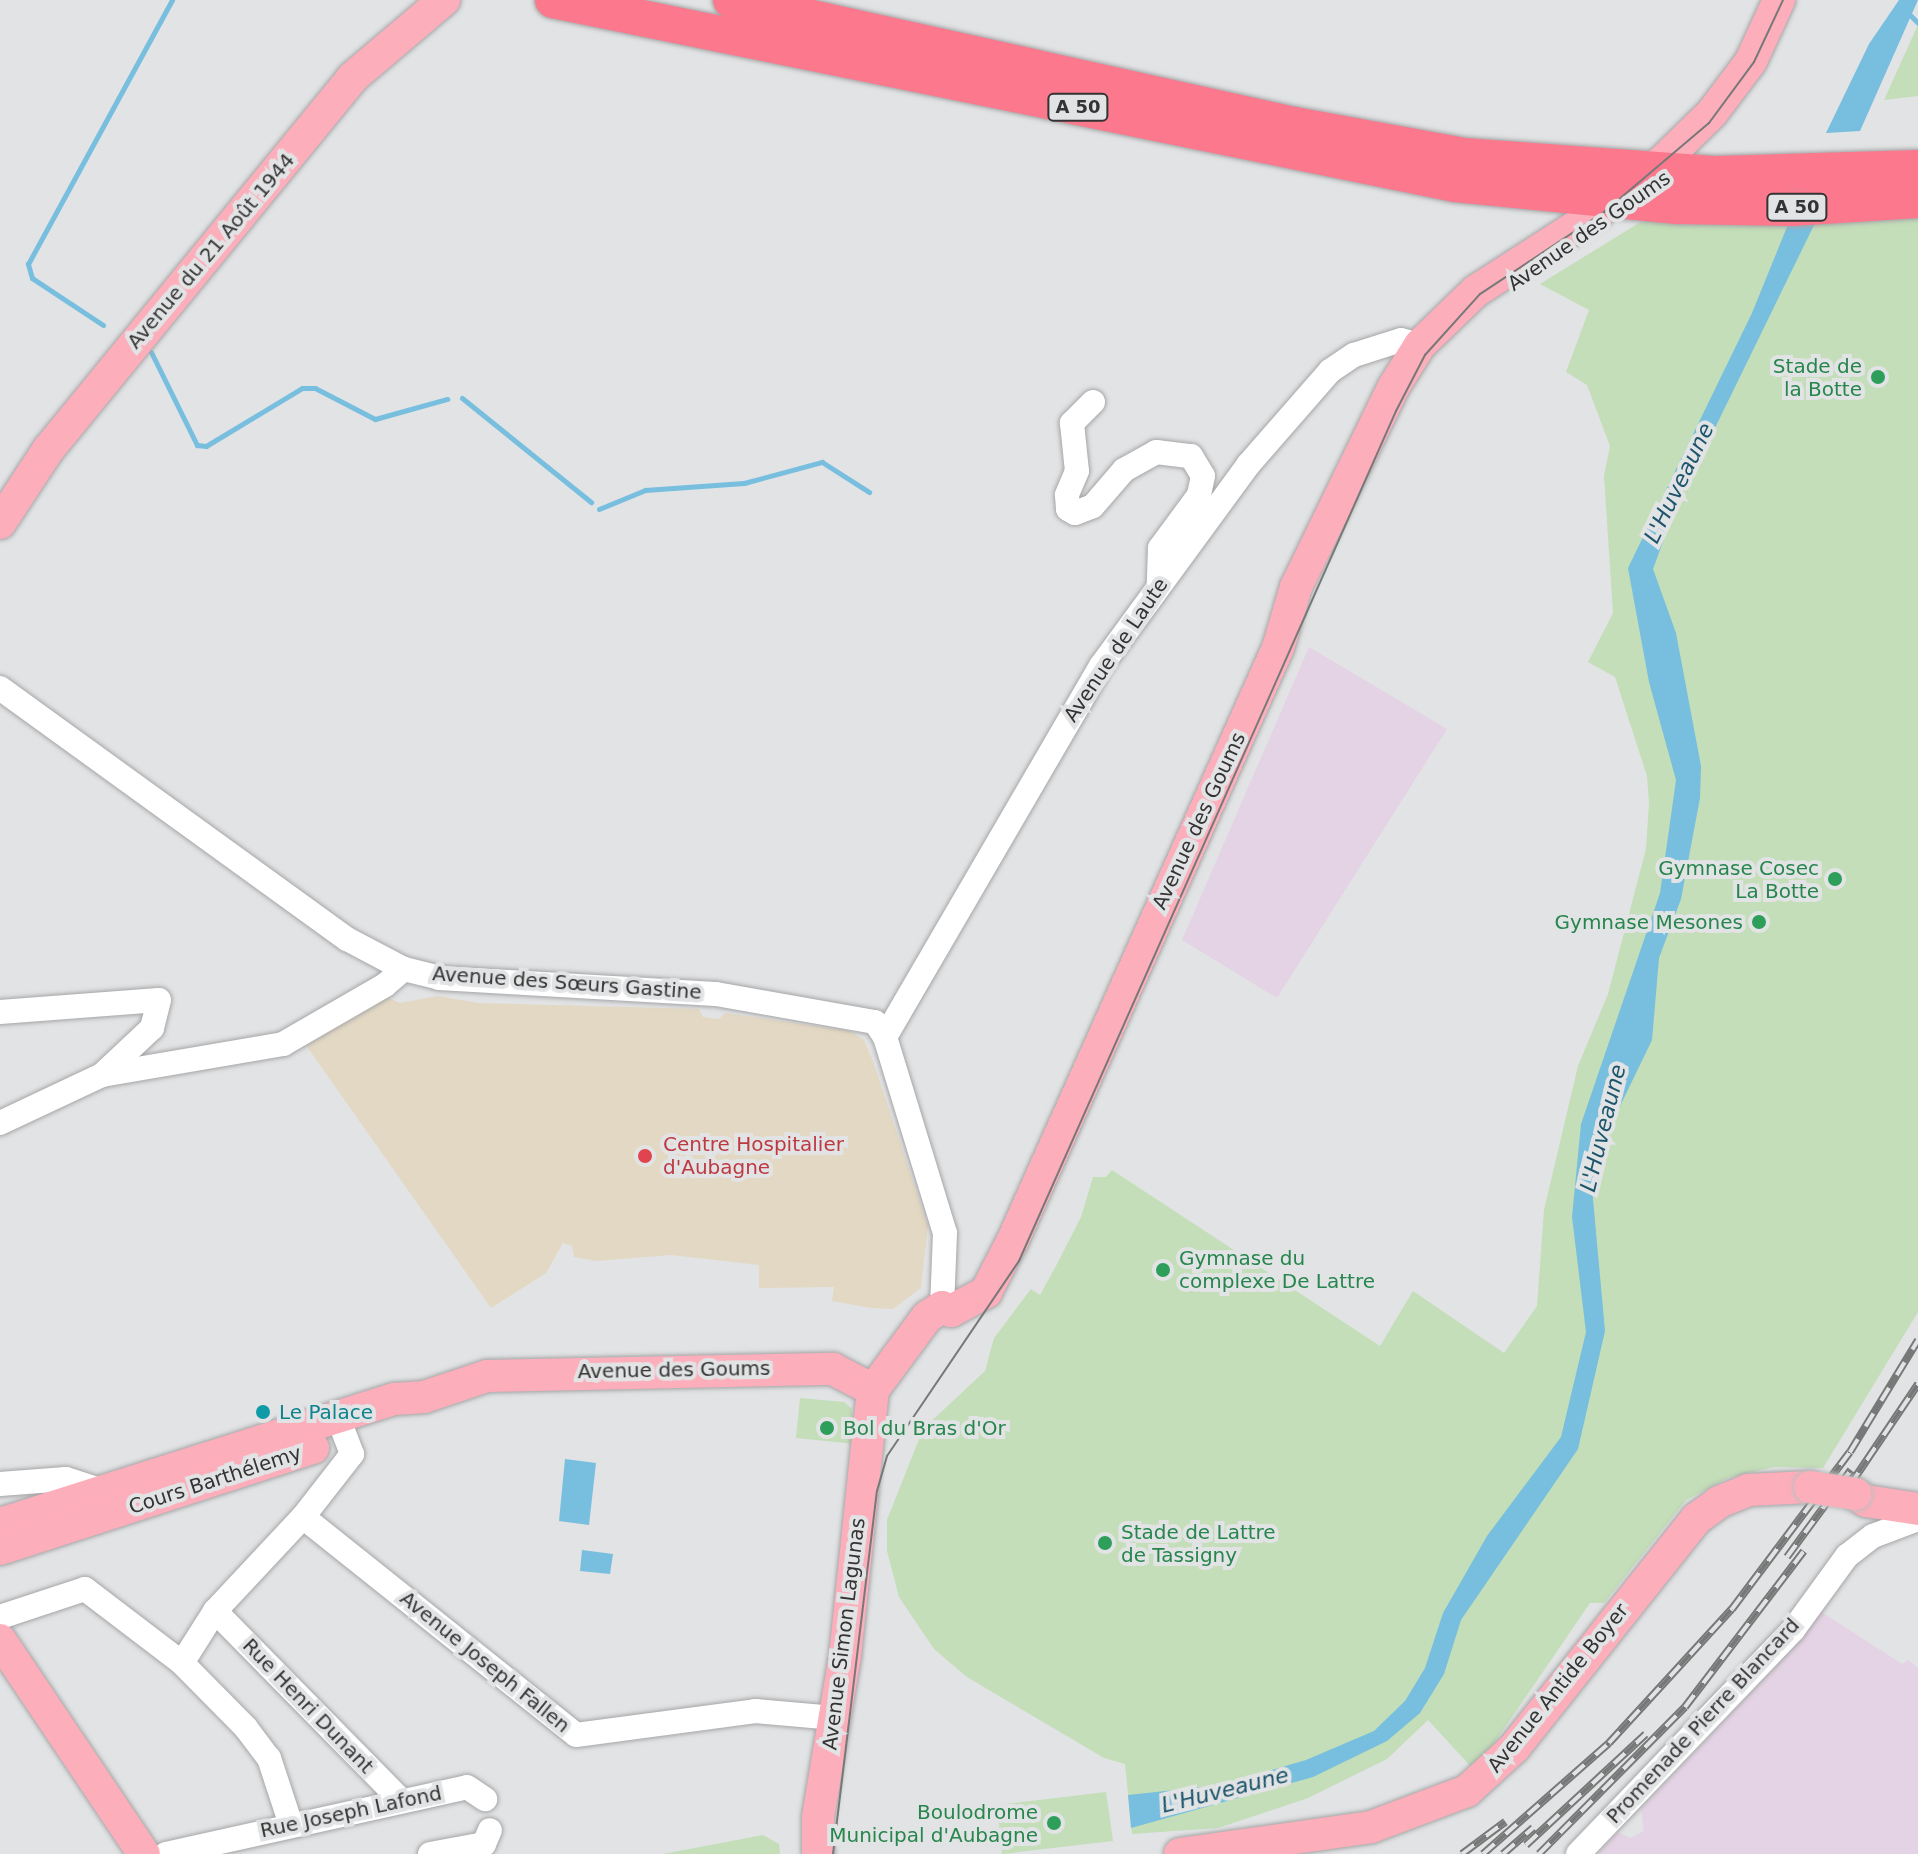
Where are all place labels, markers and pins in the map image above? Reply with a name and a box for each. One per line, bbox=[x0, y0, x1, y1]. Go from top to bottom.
place label: Stade de la Botte bbox=[1773, 354, 1862, 401]
marker: Stade de la Botte bbox=[1869, 368, 1887, 386]
place label: Gymnase Cosec La Botte bbox=[1658, 856, 1819, 903]
marker: Gymnase Cosec La Botte bbox=[1826, 870, 1844, 888]
place label: Gymnase Mesones bbox=[1555, 910, 1743, 934]
marker: Gymnase Mesones bbox=[1750, 913, 1768, 931]
place label: Centre Hospitalier d'Aubagne bbox=[663, 1132, 844, 1179]
marker: Centre Hospitalier d'Aubagne bbox=[634, 1145, 656, 1167]
place label: Gymnase du complexe De Lattre bbox=[1179, 1246, 1375, 1293]
marker: Gymnase du complexe De Lattre bbox=[1154, 1261, 1172, 1279]
place label: Le Palace bbox=[279, 1400, 373, 1424]
marker: Le Palace bbox=[254, 1403, 272, 1421]
place label: Bol du Bras d'Or bbox=[843, 1416, 1006, 1440]
marker: Bol du Bras d'Or bbox=[818, 1419, 836, 1437]
place label: Stade de Lattre de Tassigny bbox=[1121, 1520, 1276, 1567]
marker: Stade de Lattre de Tassigny bbox=[1096, 1534, 1114, 1552]
place label: Boulodrome Municipal d'Aubagne bbox=[829, 1800, 1038, 1847]
marker: Boulodrome Municipal d'Aubagne bbox=[1045, 1814, 1063, 1832]

